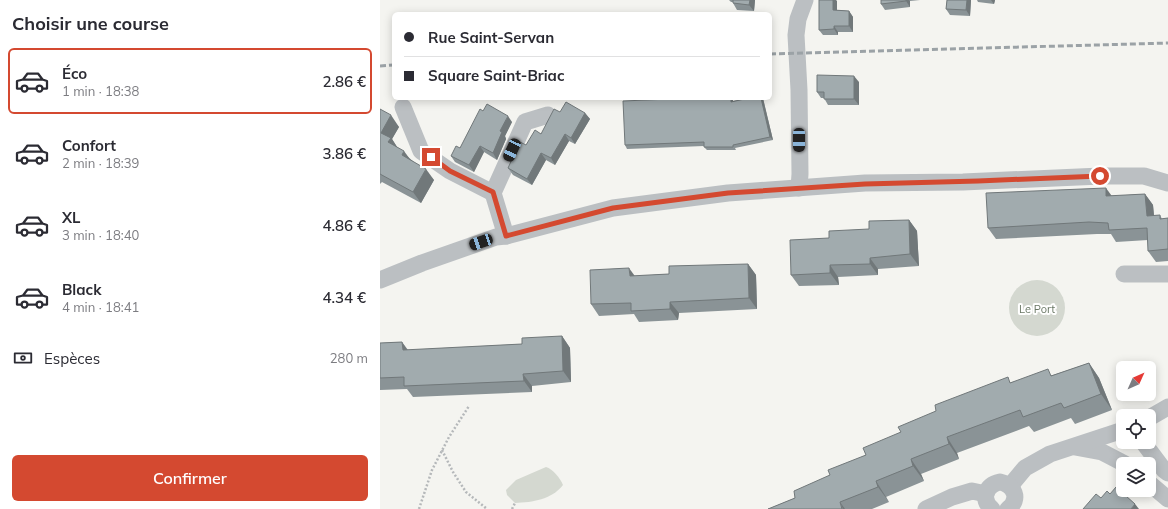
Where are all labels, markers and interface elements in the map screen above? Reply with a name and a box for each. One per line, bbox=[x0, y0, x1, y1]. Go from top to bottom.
text: Choisir une course bbox=[12, 12, 169, 35]
text: Rue Saint-Servan bbox=[428, 28, 554, 47]
icon: car bbox=[14, 63, 50, 99]
text: Éco bbox=[62, 64, 87, 83]
text: Square Saint-Briac bbox=[428, 66, 564, 85]
text: 2.86 € bbox=[322, 72, 366, 91]
text: 1 min · 18:38 bbox=[62, 83, 139, 99]
car bbox=[793, 128, 805, 152]
icon: car bbox=[14, 135, 50, 171]
text: Confort bbox=[62, 136, 116, 155]
car bbox=[501, 137, 523, 163]
text: 3.86 € bbox=[322, 144, 366, 163]
route end bbox=[422, 148, 440, 166]
text: 2 min · 18:39 bbox=[62, 155, 139, 171]
route start bbox=[1091, 167, 1109, 185]
icon: car bbox=[14, 207, 50, 243]
text: XL bbox=[62, 208, 80, 227]
text: 4.86 € bbox=[322, 216, 366, 235]
text: 3 min · 18:40 bbox=[62, 227, 139, 243]
car bbox=[468, 232, 494, 252]
icon: car bbox=[14, 279, 50, 315]
text: Black bbox=[62, 280, 101, 299]
text: 4.34 € bbox=[322, 288, 366, 307]
text: 4 min · 18:41 bbox=[62, 299, 139, 315]
park label: Le Port bbox=[1019, 302, 1055, 316]
icon: cash bbox=[12, 347, 34, 369]
text: Espèces bbox=[44, 349, 100, 368]
text: 280 m bbox=[330, 350, 368, 366]
north arrow bbox=[1116, 361, 1156, 401]
map controls bbox=[1116, 361, 1156, 497]
button: locate bbox=[1116, 409, 1156, 449]
button: Confirmer bbox=[12, 455, 368, 501]
button: layers bbox=[1116, 457, 1156, 497]

